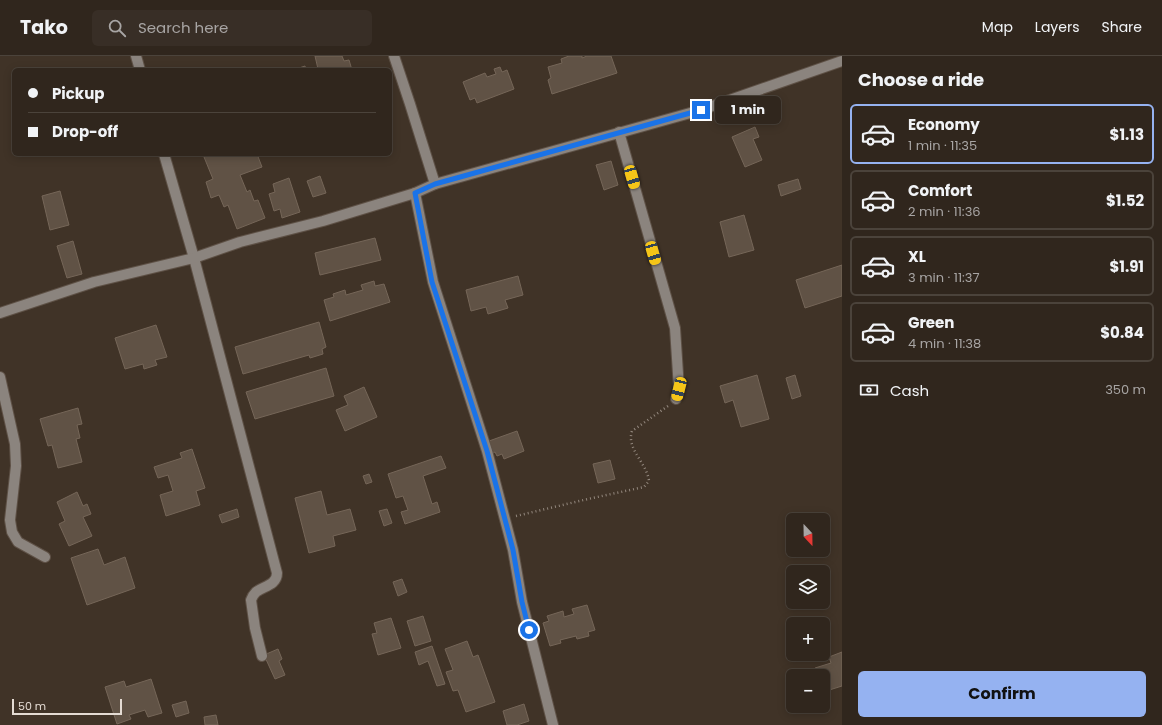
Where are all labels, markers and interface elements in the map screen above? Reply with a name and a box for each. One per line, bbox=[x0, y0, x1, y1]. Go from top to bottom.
search box bbox=[92, 10, 372, 46]
text: Tako bbox=[20, 14, 68, 41]
icon: search bbox=[106, 17, 128, 39]
text: Search here bbox=[138, 17, 228, 38]
text: Map bbox=[982, 17, 1013, 37]
text: Layers bbox=[1035, 17, 1079, 37]
text: Share bbox=[1101, 17, 1142, 37]
text: Choose a ride bbox=[858, 67, 984, 92]
text: Pickup bbox=[52, 83, 104, 104]
callout: 1 min bbox=[715, 96, 781, 124]
text: 1 min bbox=[731, 100, 765, 119]
route end bbox=[692, 101, 710, 119]
text: Economy bbox=[908, 114, 980, 135]
icon: car bbox=[860, 116, 896, 152]
text: Drop-off bbox=[52, 121, 118, 142]
text: $1.13 bbox=[1110, 124, 1144, 145]
text: 1 min · 11:35 bbox=[908, 136, 977, 155]
car bbox=[623, 164, 641, 190]
text: Comfort bbox=[908, 180, 972, 201]
icon: car bbox=[860, 182, 896, 218]
text: $1.52 bbox=[1106, 190, 1144, 211]
text: 2 min · 11:36 bbox=[908, 202, 981, 221]
car bbox=[644, 240, 662, 266]
text: XL bbox=[908, 246, 926, 267]
icon: car bbox=[860, 248, 896, 284]
text: $1.91 bbox=[1109, 256, 1144, 277]
text: 3 min · 11:37 bbox=[908, 268, 980, 287]
text: Green bbox=[908, 312, 954, 333]
icon: car bbox=[860, 314, 896, 350]
text: $0.84 bbox=[1100, 322, 1144, 343]
text: 4 min · 11:38 bbox=[908, 334, 981, 353]
car bbox=[670, 376, 688, 402]
icon: cash bbox=[858, 379, 880, 401]
text: Cash bbox=[890, 380, 929, 401]
text: 350 m bbox=[1105, 380, 1146, 399]
north arrow bbox=[786, 513, 830, 557]
map controls bbox=[786, 513, 830, 713]
button: layers bbox=[786, 565, 830, 609]
button: + bbox=[786, 617, 830, 661]
route start bbox=[520, 621, 538, 639]
button: − bbox=[786, 669, 830, 713]
button: Confirm bbox=[858, 671, 1146, 717]
scale bar bbox=[12, 697, 122, 716]
text: 50 m bbox=[18, 698, 46, 714]

